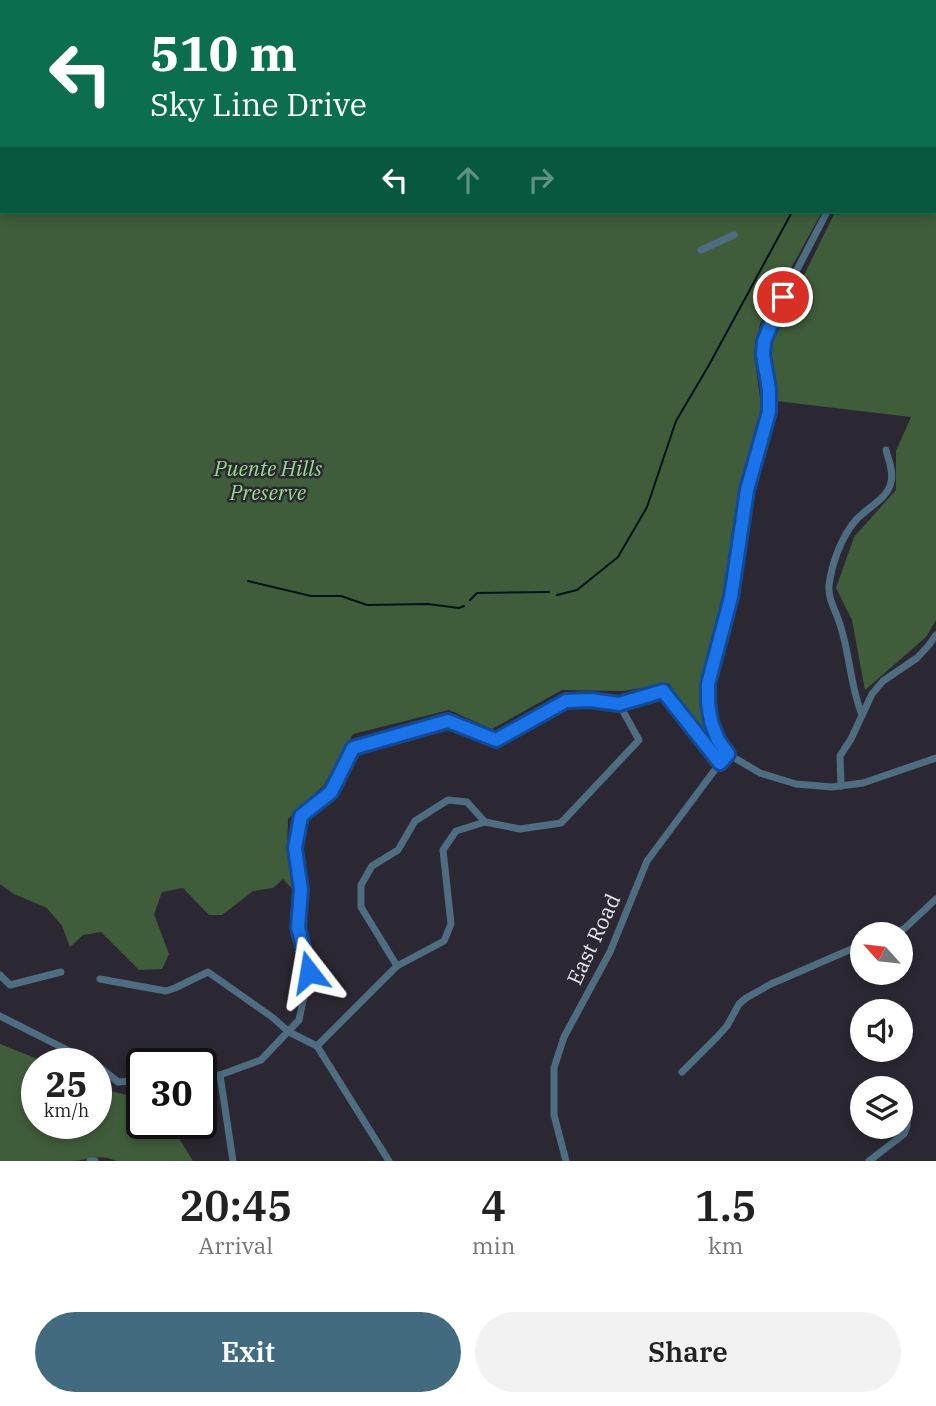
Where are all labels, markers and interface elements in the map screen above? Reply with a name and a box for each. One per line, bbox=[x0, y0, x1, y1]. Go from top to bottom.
text: 510 m bbox=[150, 21, 297, 84]
icon: left bbox=[35, 28, 126, 119]
text: Sky Line Drive bbox=[150, 83, 367, 125]
icon: left bbox=[376, 161, 414, 199]
icon: ahead bbox=[449, 161, 487, 199]
icon: right bbox=[522, 161, 560, 199]
pin bbox=[753, 267, 813, 327]
icon: arrive bbox=[764, 278, 802, 316]
park label: Puente Hills Preserve bbox=[213, 454, 322, 506]
street label: East Road bbox=[560, 889, 626, 989]
north arrow bbox=[850, 922, 914, 985]
map controls bbox=[850, 922, 913, 1139]
position arrow bbox=[272, 935, 346, 1009]
button: sound bbox=[850, 999, 913, 1062]
speed limit sign: 30 bbox=[126, 1048, 217, 1139]
text: 25 bbox=[45, 1061, 88, 1107]
button: layers bbox=[850, 1076, 913, 1139]
text: km/h bbox=[44, 1099, 89, 1122]
text: 20:45 bbox=[179, 1178, 293, 1233]
text: 4 bbox=[481, 1178, 506, 1233]
text: 1.5 bbox=[695, 1178, 757, 1233]
text: Arrival bbox=[198, 1230, 273, 1260]
text: min bbox=[472, 1230, 516, 1260]
text: km bbox=[708, 1230, 743, 1260]
button: Exit bbox=[35, 1312, 461, 1392]
button: Share bbox=[475, 1312, 901, 1392]

